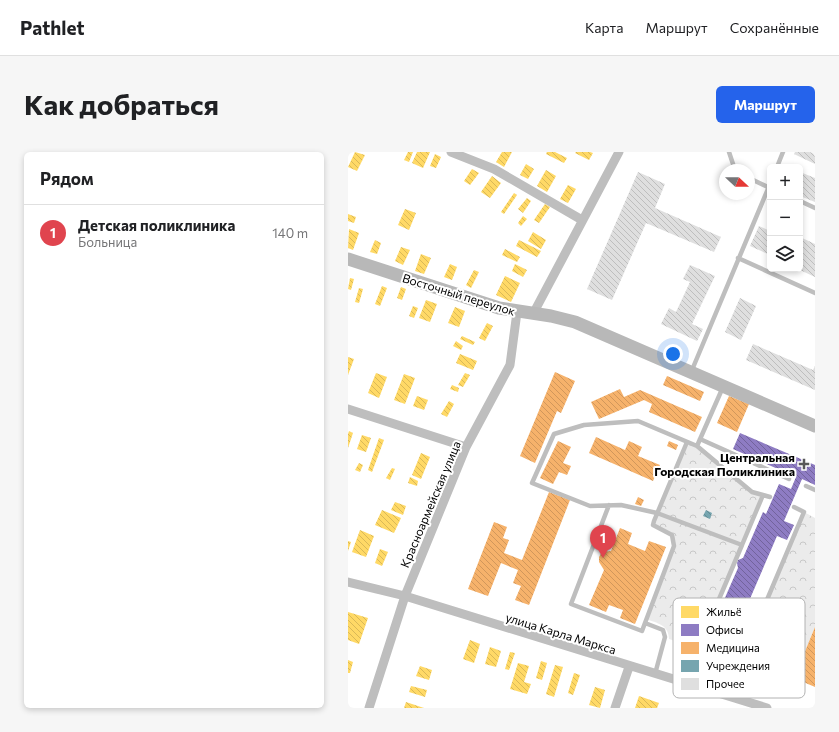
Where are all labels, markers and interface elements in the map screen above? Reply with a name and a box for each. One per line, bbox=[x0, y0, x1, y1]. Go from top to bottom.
text: Pathlet bbox=[20, 16, 85, 39]
text: Карта bbox=[585, 19, 623, 36]
text: Маршрут bbox=[645, 19, 708, 36]
text: Сохранённые bbox=[730, 19, 819, 36]
button: Маршрут bbox=[716, 86, 815, 123]
text: Как добраться bbox=[24, 87, 219, 121]
north arrow bbox=[719, 164, 755, 200]
map controls bbox=[767, 164, 803, 272]
button: + bbox=[767, 164, 803, 200]
text: Рядом bbox=[40, 168, 94, 189]
button: − bbox=[767, 200, 803, 236]
text: Детская поликлиника bbox=[78, 216, 235, 234]
text: 1 bbox=[50, 225, 56, 241]
text: 140 m bbox=[272, 225, 308, 241]
text: Больница bbox=[78, 234, 137, 250]
button: layers bbox=[767, 236, 803, 272]
street label: Восточный переулок bbox=[401, 270, 518, 318]
your location bbox=[663, 344, 683, 364]
street label: Красноармейская улица bbox=[397, 439, 463, 569]
place label: Центральная Городская Поликлиника bbox=[654, 450, 795, 478]
marker: Центральная Городская Поликлиника bbox=[798, 458, 810, 470]
pin: 1 bbox=[590, 525, 616, 558]
legend bbox=[673, 598, 805, 698]
text: Жильё bbox=[706, 605, 742, 618]
street label: улица Карла Маркса bbox=[504, 610, 618, 656]
text: Офисы bbox=[706, 623, 743, 636]
text: Медицина bbox=[706, 641, 760, 654]
text: Учреждения bbox=[706, 659, 770, 672]
text: Прочее bbox=[706, 677, 745, 690]

